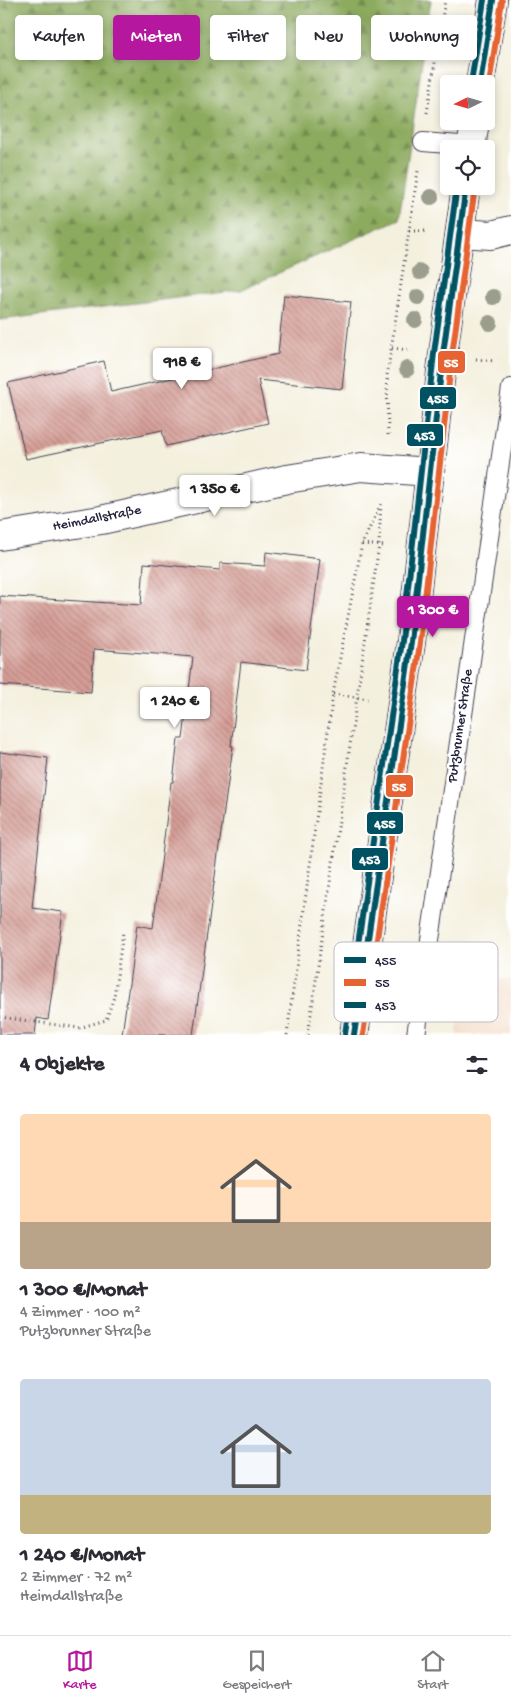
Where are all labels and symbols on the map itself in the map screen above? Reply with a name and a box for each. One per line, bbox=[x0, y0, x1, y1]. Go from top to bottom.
north arrow bbox=[440, 75, 495, 130]
pin: 918 € bbox=[147, 348, 217, 390]
line badge: 55 bbox=[437, 350, 466, 374]
text: 55 bbox=[444, 356, 459, 373]
line badge: 455 bbox=[419, 386, 457, 410]
text: 455 bbox=[426, 392, 449, 409]
line badge: 453 bbox=[406, 423, 444, 447]
text: 453 bbox=[413, 429, 436, 446]
pin: 1 350 € bbox=[169, 474, 261, 517]
street label: Heimdallstraße bbox=[51, 502, 143, 536]
pin: 1 300 € bbox=[387, 596, 479, 638]
street label: Putzbrunner Straße bbox=[444, 667, 477, 785]
pin: 1 240 € bbox=[129, 686, 221, 729]
line badge: 55 bbox=[385, 774, 414, 798]
text: 55 bbox=[392, 780, 407, 797]
line badge: 455 bbox=[366, 811, 404, 835]
text: 455 bbox=[373, 817, 396, 834]
line badge: 453 bbox=[351, 847, 389, 871]
text: 453 bbox=[358, 853, 381, 870]
legend bbox=[334, 942, 498, 1022]
text: 455 bbox=[375, 954, 396, 971]
text: 55 bbox=[375, 976, 390, 993]
text: 453 bbox=[375, 999, 396, 1016]

